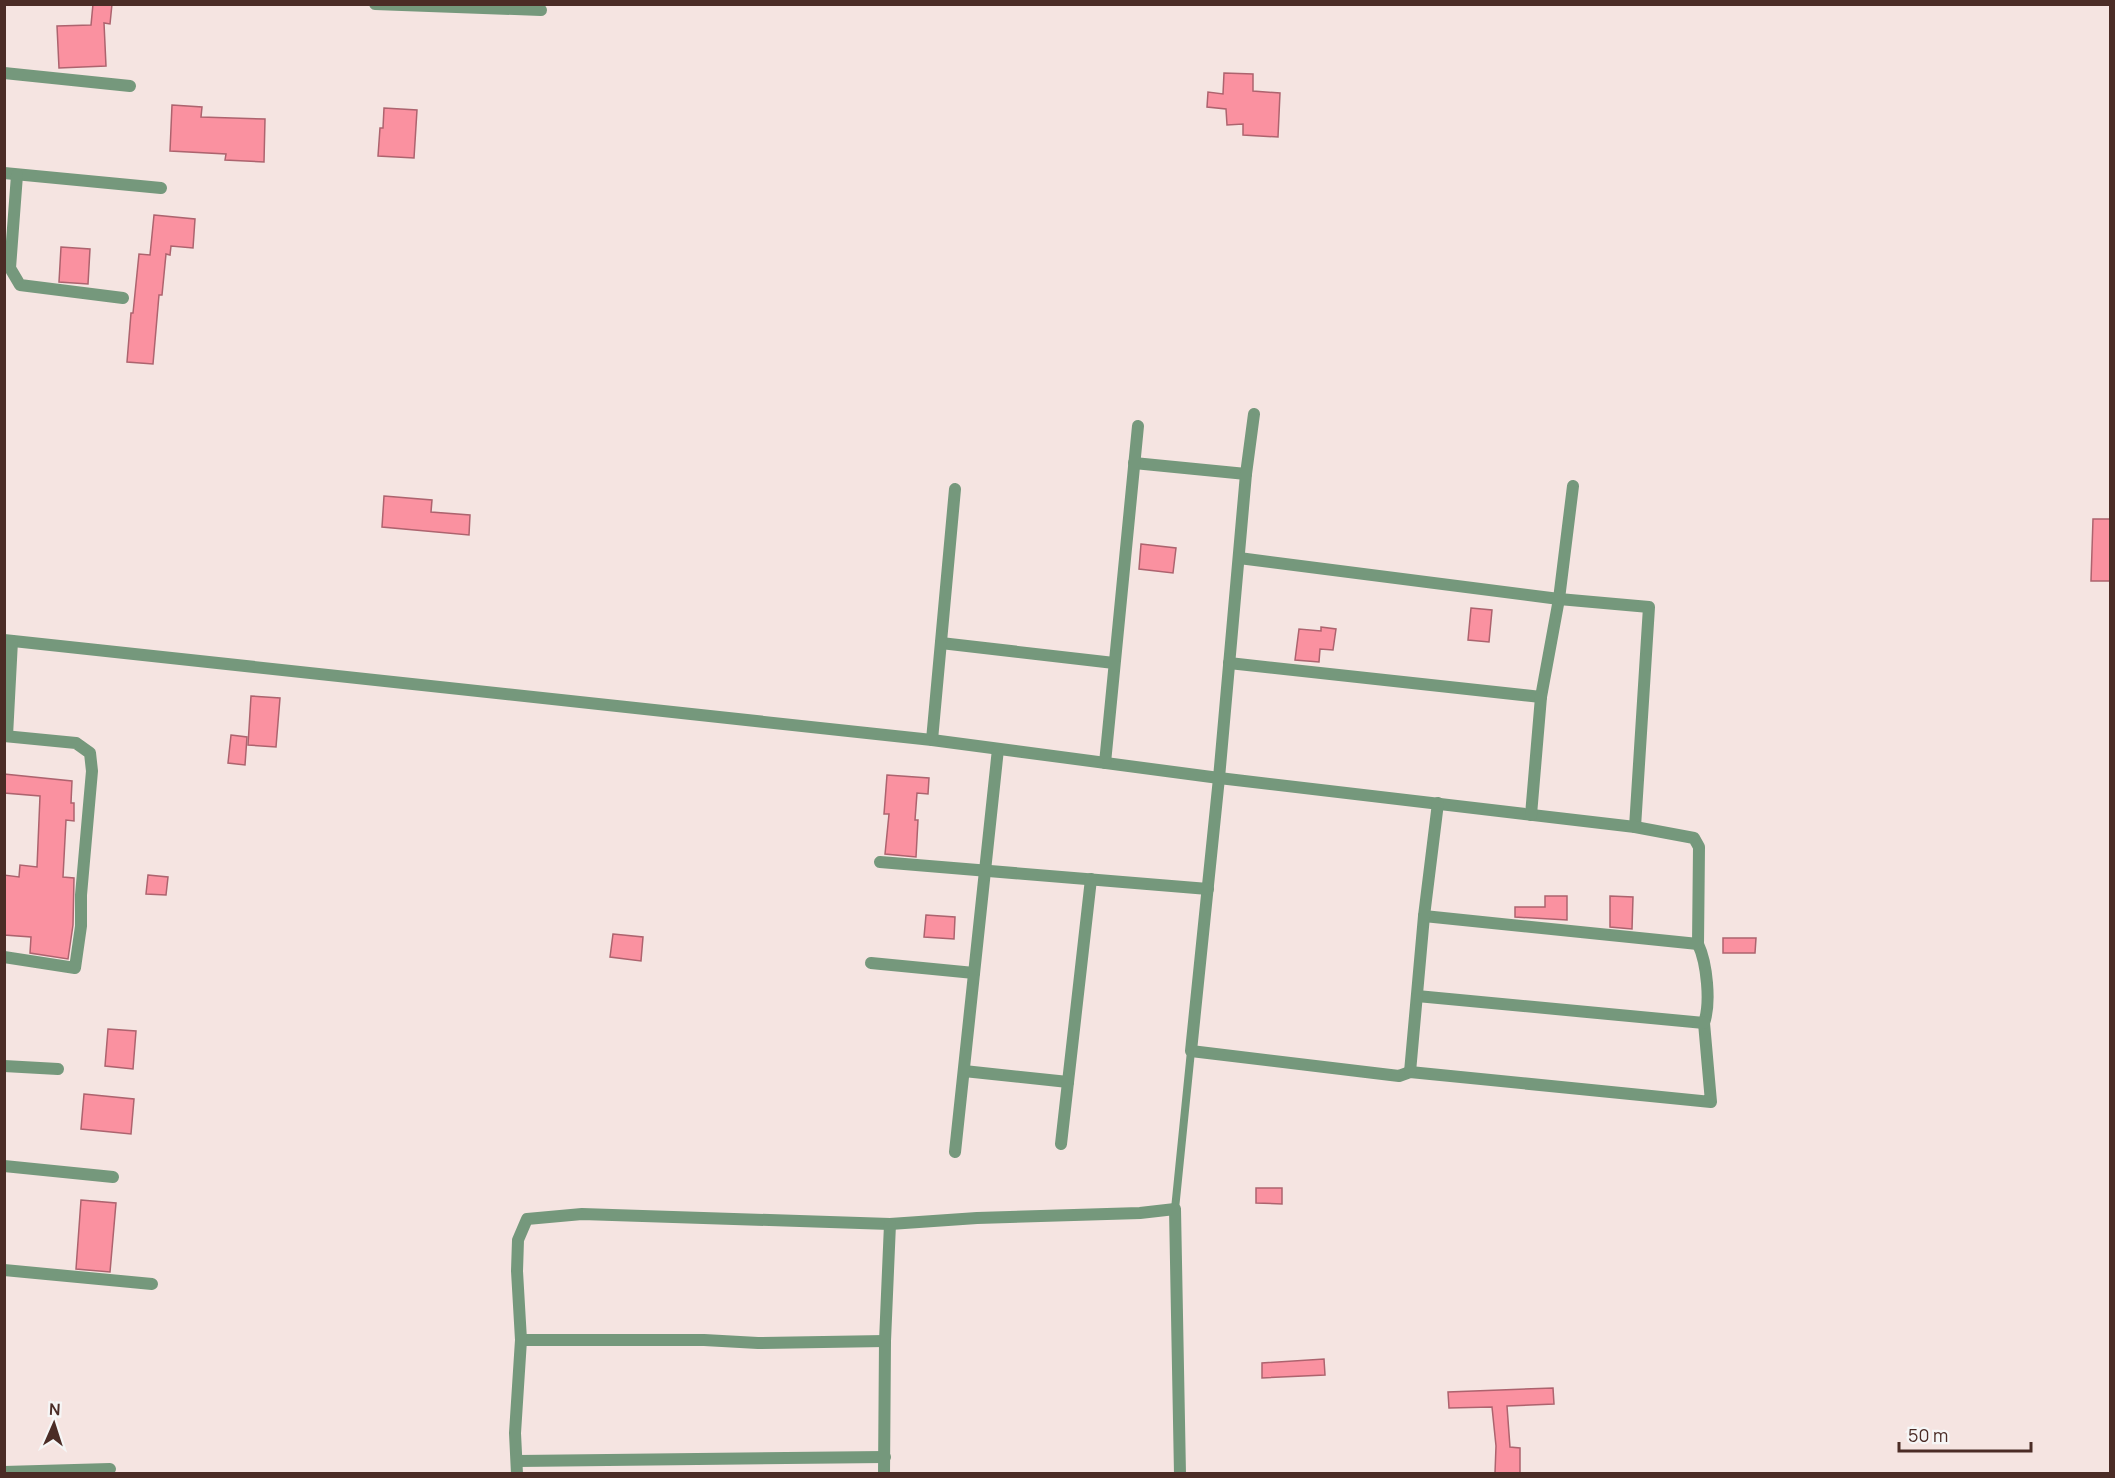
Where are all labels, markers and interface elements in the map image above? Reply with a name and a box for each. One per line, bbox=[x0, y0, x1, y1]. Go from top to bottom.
north arrow bbox=[24, 1394, 84, 1454]
text: N bbox=[48, 1398, 61, 1420]
scale bar bbox=[1899, 1415, 2031, 1453]
text: 50 m bbox=[1908, 1423, 1948, 1447]

